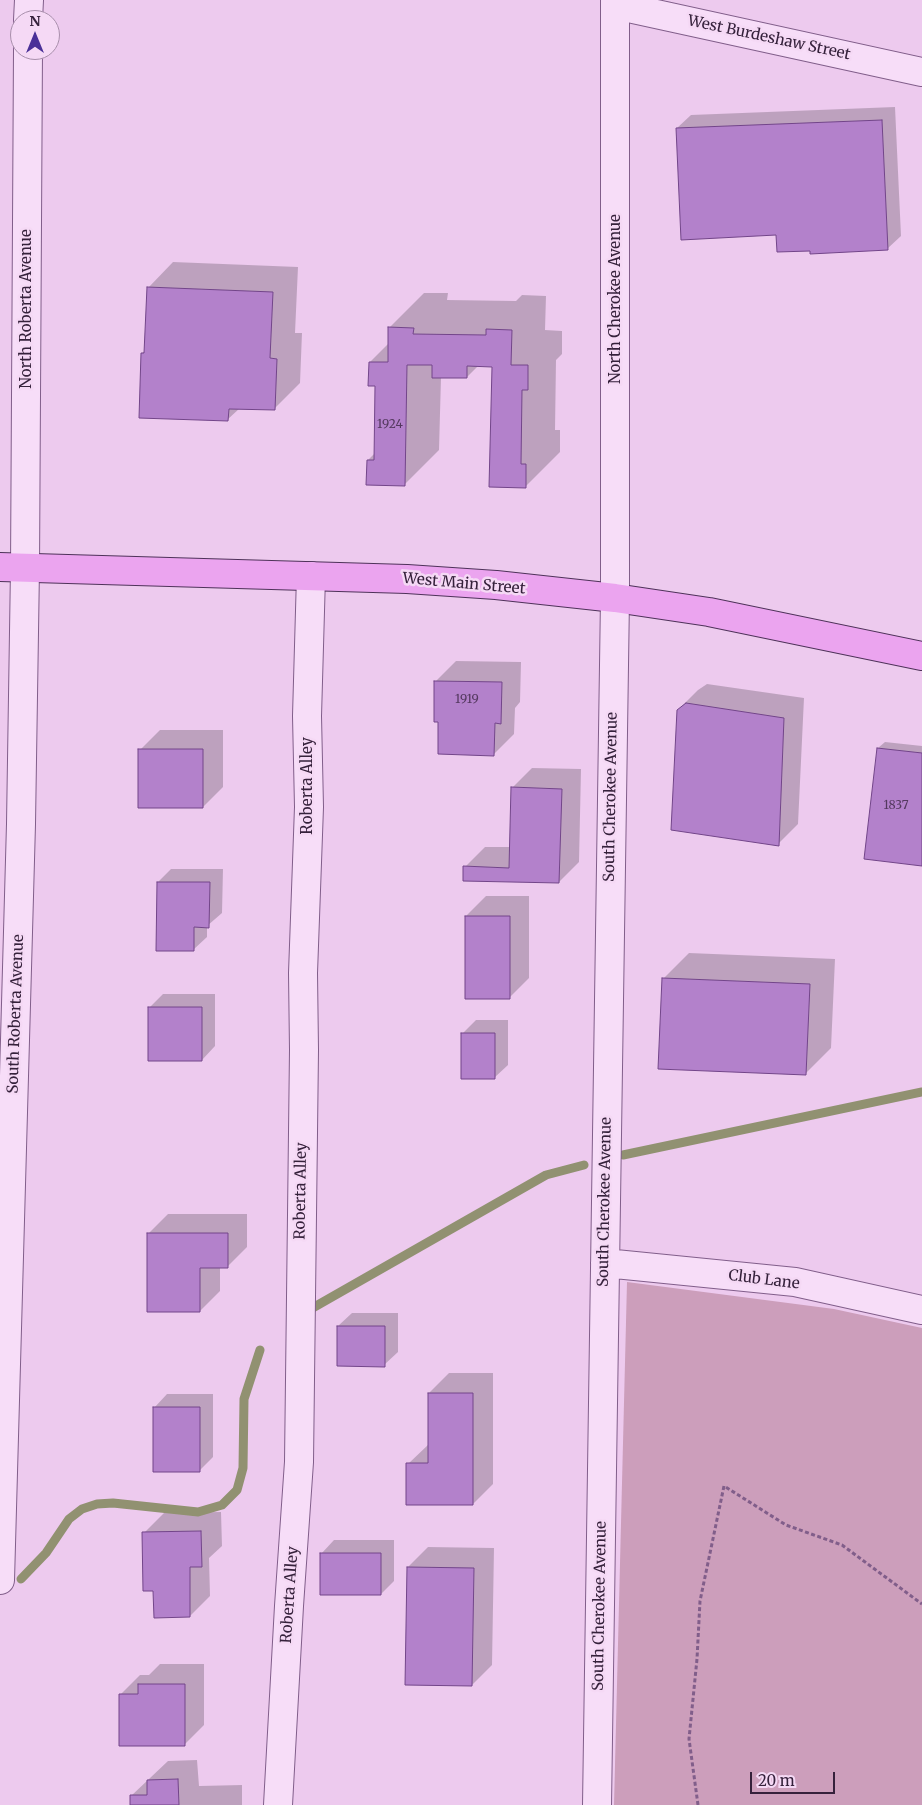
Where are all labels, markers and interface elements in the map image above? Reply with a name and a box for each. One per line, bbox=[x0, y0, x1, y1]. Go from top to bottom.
north arrow bbox=[10, 10, 60, 60]
text: N bbox=[29, 12, 41, 30]
street label: West Burdeshaw Street bbox=[686, 12, 852, 64]
street label: North Cherokee Avenue bbox=[607, 214, 625, 384]
street label: North Roberta Avenue bbox=[18, 229, 36, 389]
house number: 1924 bbox=[377, 418, 403, 432]
street label: West Main Street bbox=[402, 570, 526, 598]
house number: 1919 bbox=[455, 693, 479, 707]
street label: South Cherokee Avenue bbox=[601, 712, 621, 882]
street label: Roberta Alley bbox=[299, 737, 317, 835]
house number: 1837 bbox=[883, 799, 909, 813]
street label: South Roberta Avenue bbox=[4, 934, 28, 1094]
street label: South Cherokee Avenue bbox=[595, 1117, 615, 1287]
street label: Roberta Alley bbox=[291, 1142, 311, 1240]
street label: Club Lane bbox=[727, 1267, 801, 1293]
street label: South Cherokee Avenue bbox=[590, 1521, 610, 1691]
street label: Roberta Alley bbox=[278, 1546, 302, 1644]
scale bar bbox=[752, 1762, 837, 1794]
text: 20 m bbox=[758, 1771, 795, 1790]

